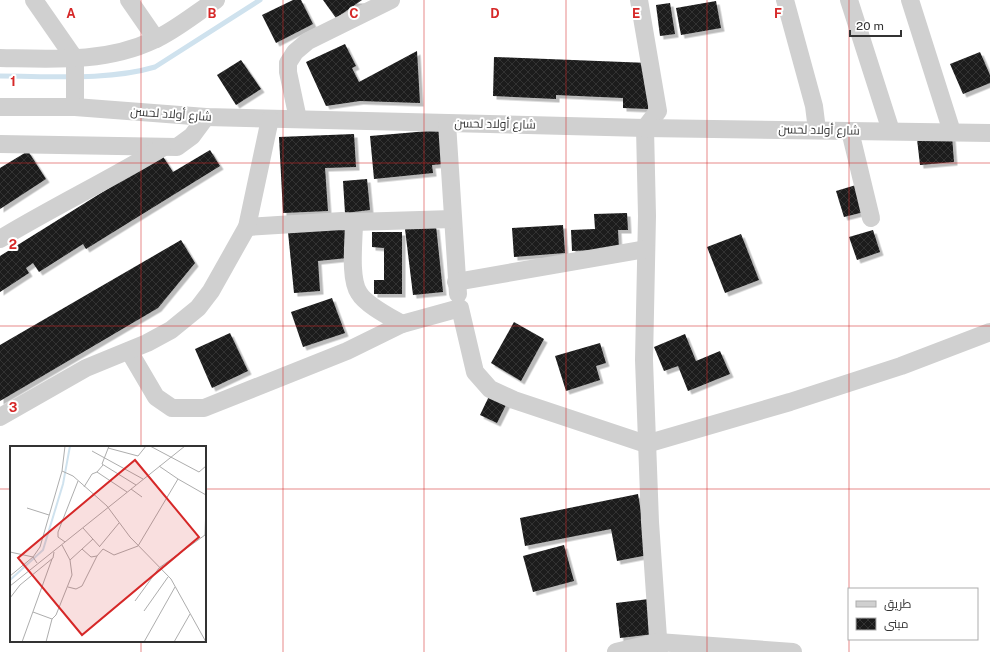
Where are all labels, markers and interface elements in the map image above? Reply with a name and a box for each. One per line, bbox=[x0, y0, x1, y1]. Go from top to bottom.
text: A bbox=[66, 6, 76, 21]
text: B bbox=[208, 6, 217, 21]
text: C bbox=[349, 6, 359, 21]
text: D bbox=[490, 6, 500, 21]
text: E bbox=[632, 6, 640, 21]
text: F bbox=[774, 6, 782, 21]
scale bar bbox=[850, 12, 901, 38]
text: 20 m bbox=[856, 19, 884, 33]
text: 1 bbox=[10, 74, 16, 89]
street label: شارع أولاد لحسن bbox=[130, 103, 212, 125]
street label: شارع أولاد لحسن bbox=[454, 115, 536, 133]
street label: شارع أولاد لحسن bbox=[778, 121, 860, 139]
text: 2 bbox=[9, 237, 17, 252]
text: 3 bbox=[9, 400, 18, 415]
inset map bbox=[10, 446, 206, 642]
legend bbox=[848, 588, 978, 640]
text: طريق bbox=[884, 597, 912, 611]
text: مبنى bbox=[884, 617, 909, 631]

